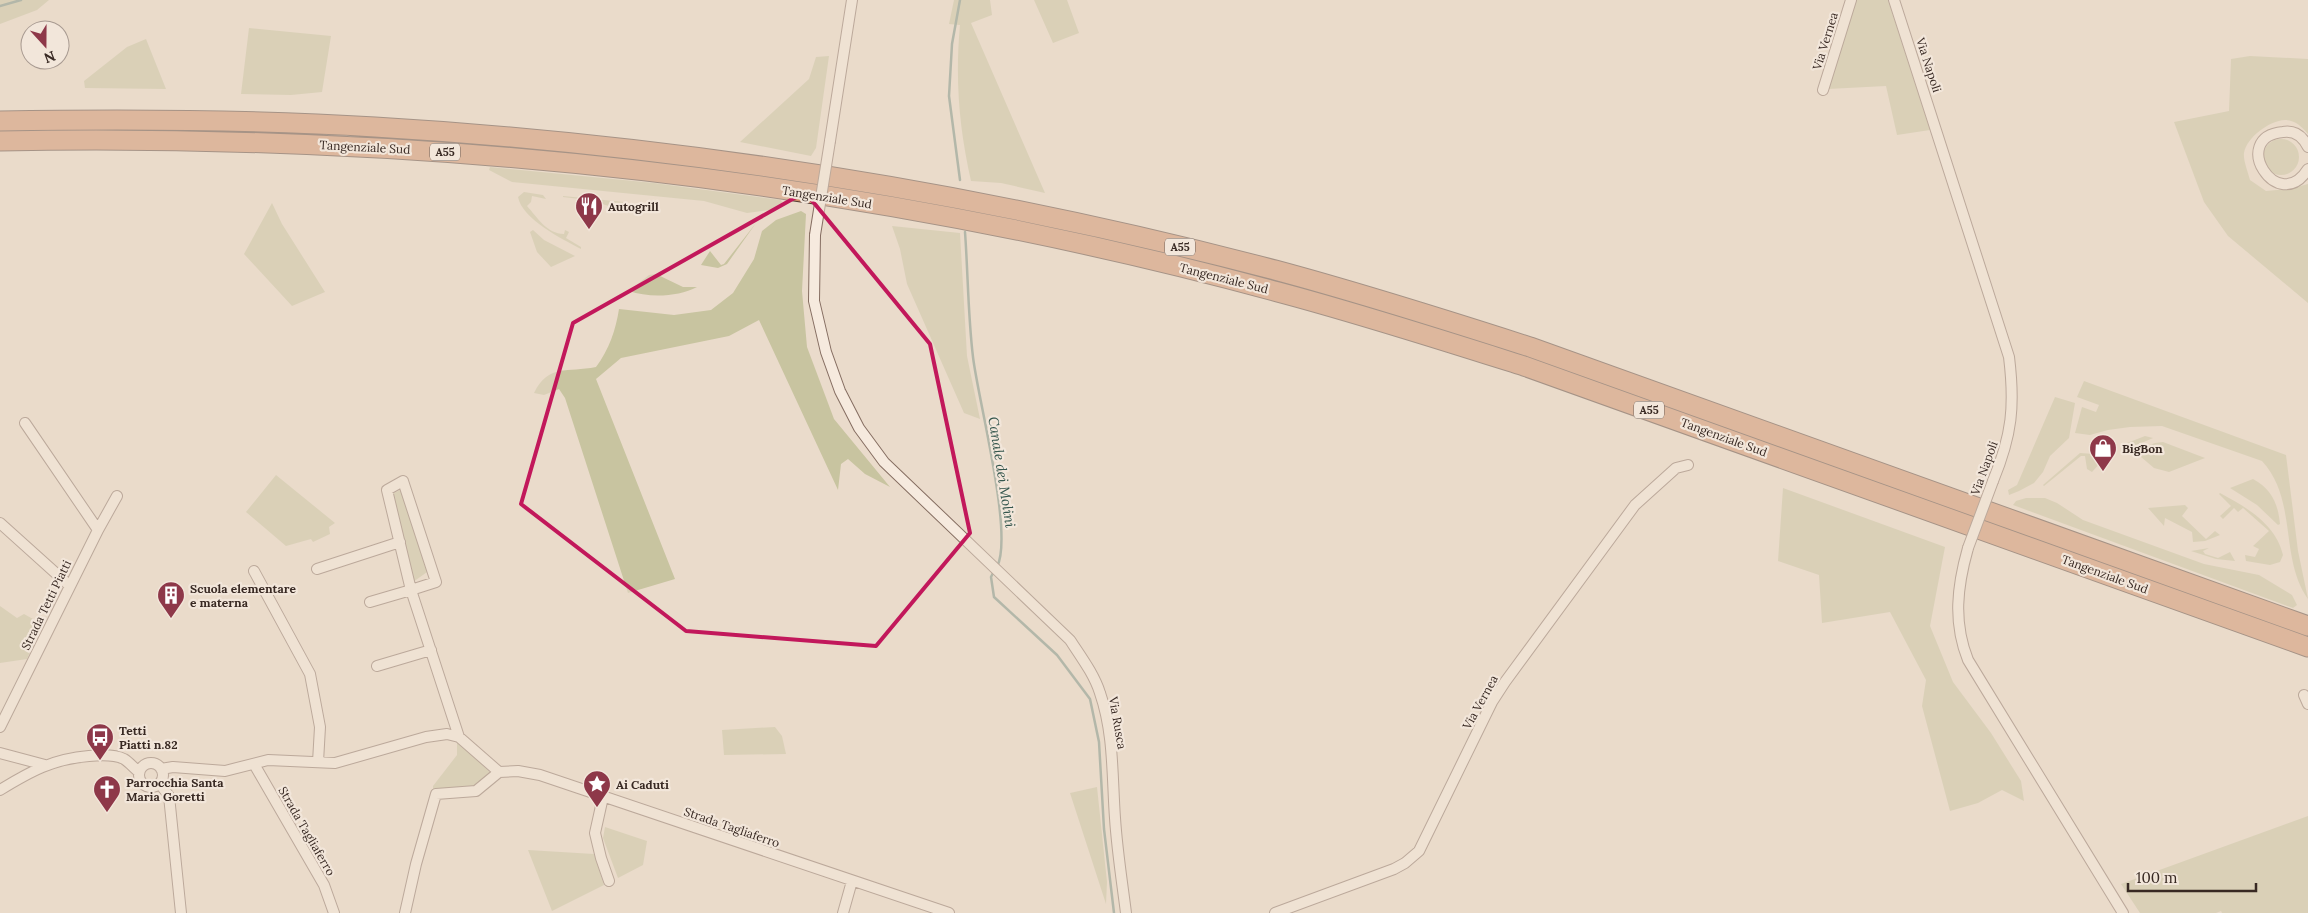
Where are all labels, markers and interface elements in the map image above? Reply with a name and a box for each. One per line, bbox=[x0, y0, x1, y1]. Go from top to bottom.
street label: Via Vernea bbox=[1809, 10, 1841, 73]
north arrow bbox=[20, 20, 70, 70]
street label: Via Napoli bbox=[1913, 35, 1945, 94]
text: N bbox=[41, 47, 58, 68]
street label: Tangenziale Sud bbox=[319, 137, 411, 157]
road number: A55 bbox=[430, 144, 460, 160]
street label: Tangenziale Sud bbox=[781, 182, 873, 212]
restaurant icon: Autogrill bbox=[574, 191, 604, 230]
place label: Autogrill bbox=[608, 199, 659, 214]
road number: A55 bbox=[1165, 238, 1195, 256]
street label: Tangenziale Sud bbox=[1178, 260, 1270, 296]
road number: A55 bbox=[1634, 402, 1664, 418]
street label: Tangenziale Sud bbox=[1679, 414, 1769, 460]
water label: Canale dei Molini bbox=[984, 415, 1020, 529]
shop icon: BigBon bbox=[2088, 433, 2118, 472]
street label: Via Napoli bbox=[1967, 439, 2001, 498]
place label: BigBon bbox=[2122, 441, 2163, 456]
street label: Tangenziale Sud bbox=[2060, 551, 2150, 597]
street label: Strada Tetti Piatti bbox=[18, 558, 74, 652]
building icon: Scuola elementare e materna bbox=[156, 580, 186, 619]
place label: Scuola elementare e materna bbox=[190, 581, 296, 610]
street label: Via Vernea bbox=[1459, 672, 1501, 732]
street label: Via Rusca bbox=[1106, 695, 1130, 750]
bus stop icon: Tetti Piatti n.82 bbox=[85, 722, 115, 761]
place label: Tetti Piatti n.82 bbox=[119, 723, 178, 752]
place icon: Ai Caduti bbox=[582, 769, 612, 808]
church icon: Parrocchia Santa Maria Goretti bbox=[92, 774, 122, 813]
place label: Parrocchia Santa Maria Goretti bbox=[126, 775, 224, 804]
place label: Ai Caduti bbox=[616, 777, 669, 792]
street label: Strada Tagliaferro bbox=[275, 784, 339, 878]
street label: Strada Tagliaferro bbox=[682, 804, 782, 850]
scale bar bbox=[2128, 860, 2256, 892]
text: 100 m bbox=[2136, 868, 2177, 887]

